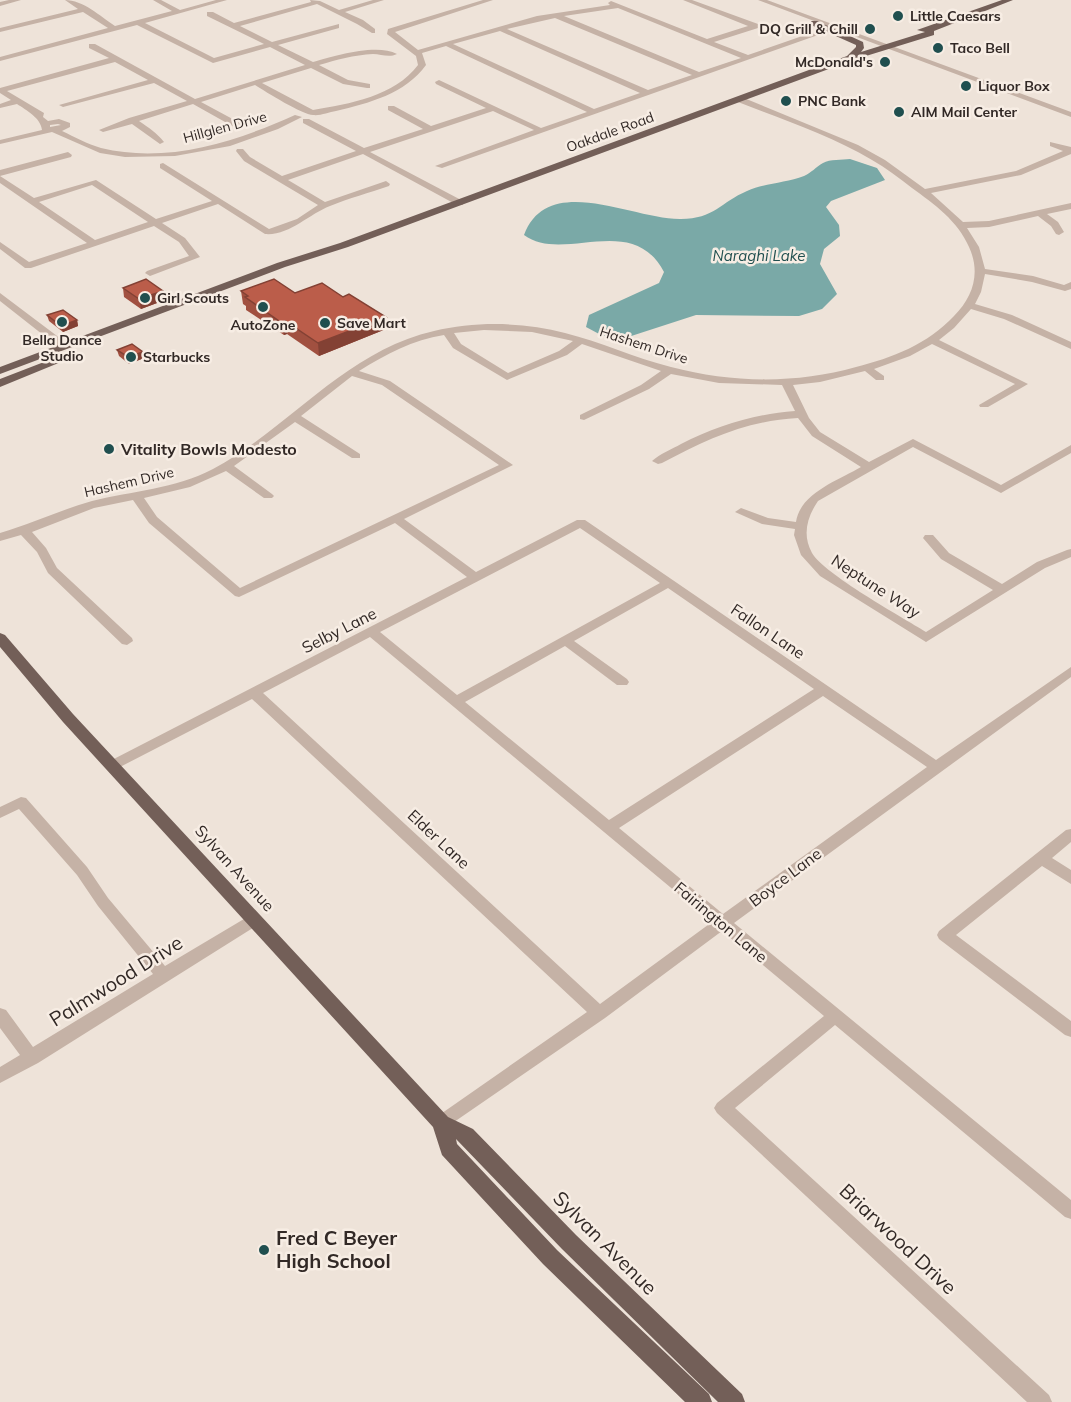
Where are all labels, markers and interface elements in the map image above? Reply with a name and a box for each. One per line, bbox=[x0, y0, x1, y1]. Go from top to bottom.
place label: Little Caesars bbox=[910, 7, 1001, 25]
marker: Little Caesars bbox=[891, 9, 905, 23]
place label: DQ Grill & Chill bbox=[759, 20, 858, 38]
marker: DQ Grill & Chill bbox=[863, 22, 877, 36]
place label: Taco Bell bbox=[950, 39, 1010, 57]
marker: Taco Bell bbox=[931, 41, 945, 55]
place label: McDonald's bbox=[795, 53, 873, 71]
marker: McDonald's bbox=[878, 55, 892, 69]
place label: Liquor Box bbox=[978, 77, 1050, 95]
marker: Liquor Box bbox=[959, 79, 973, 93]
place label: PNC Bank bbox=[798, 92, 866, 110]
marker: PNC Bank bbox=[779, 94, 793, 108]
place label: AIM Mail Center bbox=[911, 103, 1018, 121]
marker: AIM Mail Center bbox=[892, 105, 906, 119]
street label: Hillglen Drive bbox=[181, 107, 269, 147]
street label: Oakdale Road bbox=[564, 108, 656, 156]
water label: Naraghi Lake bbox=[713, 246, 805, 265]
place label: Girl Scouts bbox=[157, 289, 229, 307]
marker: Girl Scouts bbox=[138, 291, 152, 305]
marker: AutoZone bbox=[256, 300, 270, 314]
place label: Save Mart bbox=[337, 314, 406, 332]
marker: Bella Dance Studio bbox=[55, 315, 69, 329]
place label: AutoZone bbox=[230, 316, 296, 334]
marker: Save Mart bbox=[318, 316, 332, 330]
street label: Hashem Drive bbox=[598, 322, 690, 368]
place label: Bella Dance Studio bbox=[22, 331, 102, 365]
place label: Starbucks bbox=[143, 348, 210, 366]
marker: Starbucks bbox=[124, 350, 138, 364]
place label: Vitality Bowls Modesto bbox=[120, 439, 297, 459]
marker: Vitality Bowls Modesto bbox=[102, 442, 116, 456]
street label: Hashem Drive bbox=[82, 463, 176, 501]
street label: Neptune Way bbox=[828, 550, 925, 622]
street label: Fallon Lane bbox=[727, 599, 809, 663]
street label: Selby Lane bbox=[298, 603, 380, 657]
street label: Elder Lane bbox=[404, 805, 474, 873]
street label: Sylvan Avenue bbox=[191, 821, 279, 915]
street label: Boyce Lane bbox=[745, 843, 825, 911]
street label: Fairington Lane bbox=[670, 877, 772, 967]
street label: Palmwood Drive bbox=[45, 930, 187, 1032]
street label: Briarwood Drive bbox=[835, 1178, 962, 1299]
street label: Sylvan Avenue bbox=[548, 1185, 663, 1300]
place label: Fred C Beyer High School bbox=[276, 1225, 397, 1273]
marker: Fred C Beyer High School bbox=[257, 1243, 271, 1257]

